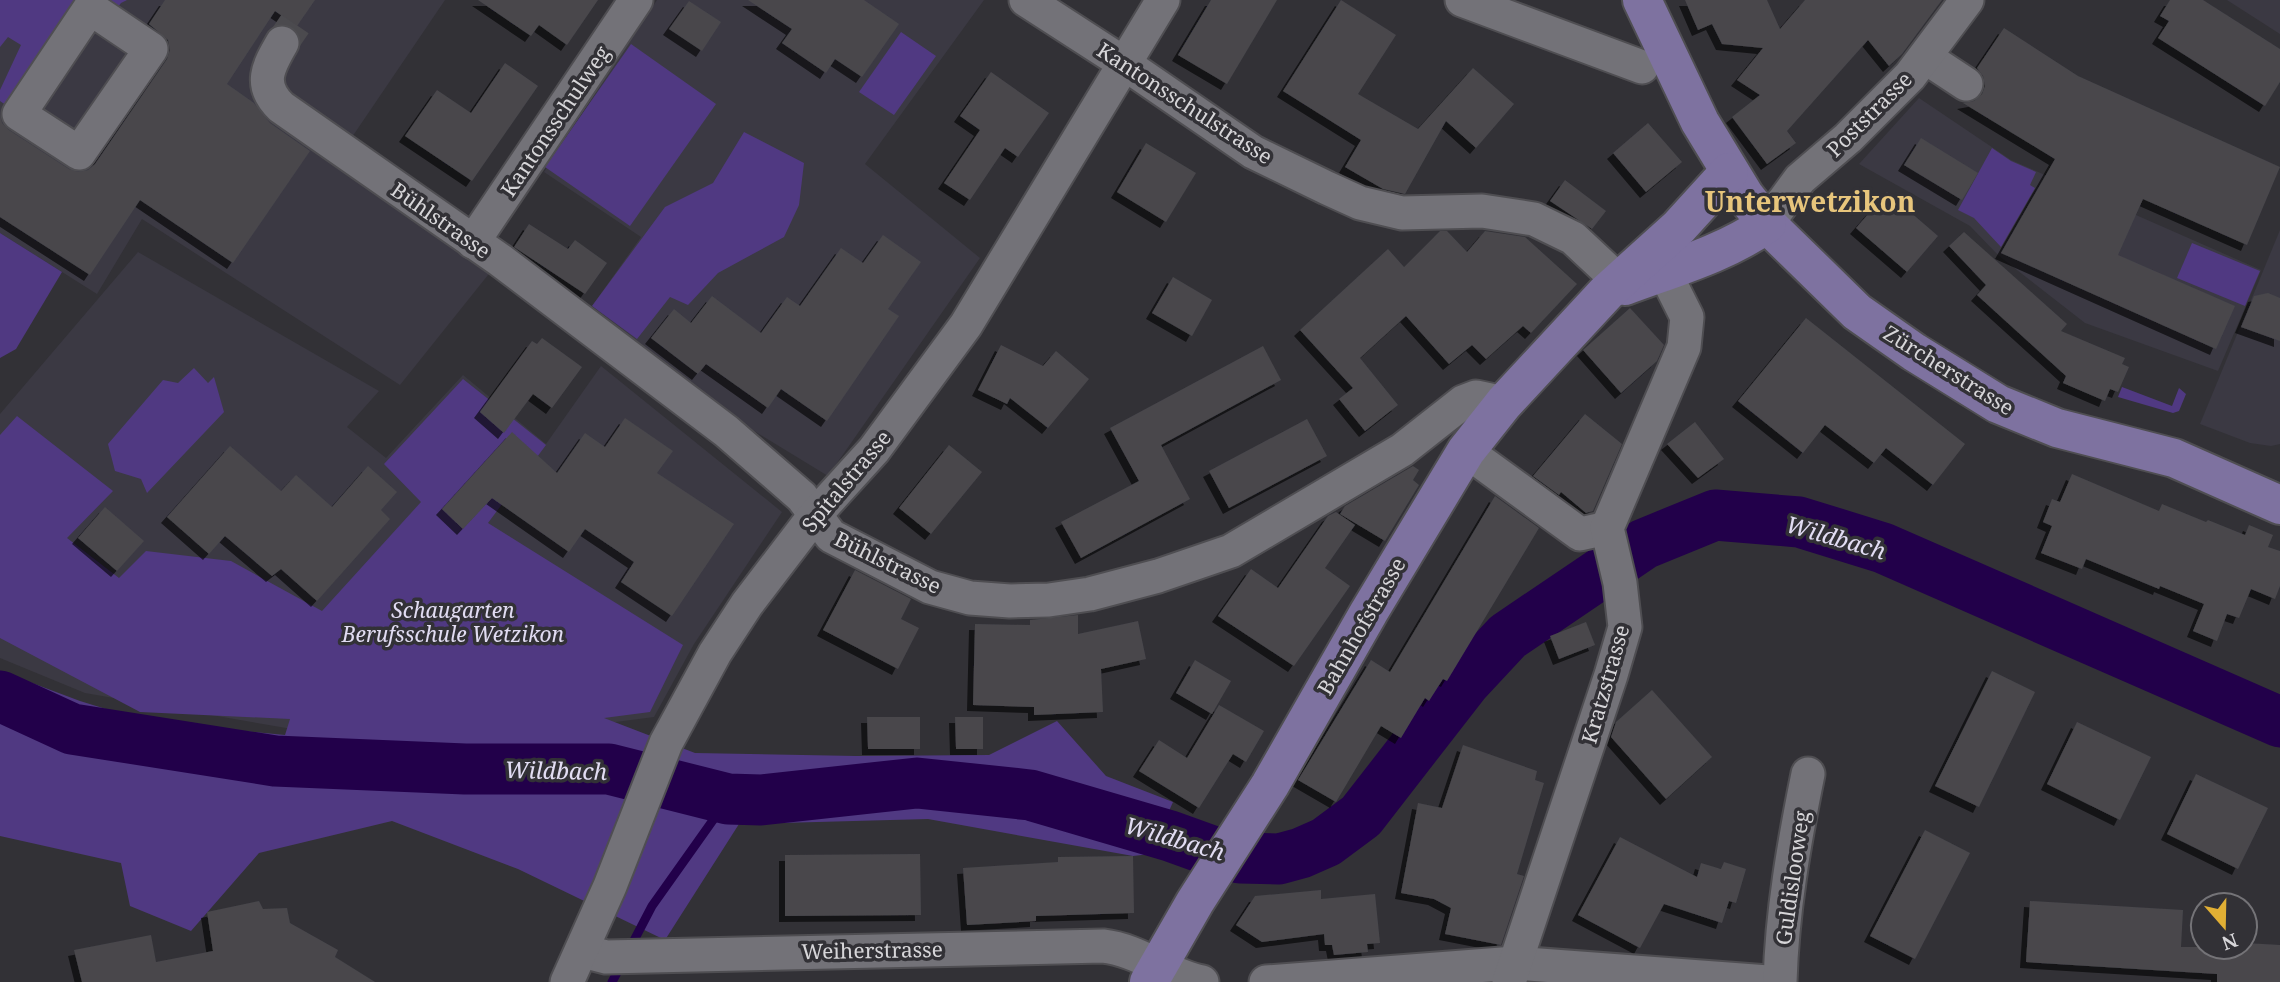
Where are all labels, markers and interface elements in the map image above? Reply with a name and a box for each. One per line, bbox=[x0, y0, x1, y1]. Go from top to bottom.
street label: Kantonsschulstrasse bbox=[1092, 36, 1278, 170]
street label: Kantonsschulweg bbox=[494, 40, 616, 202]
street label: Poststrasse bbox=[1820, 65, 1918, 163]
street label: Bühlstrasse bbox=[386, 175, 496, 265]
district label: Unterwetzikon bbox=[1705, 182, 1915, 220]
street label: Zürcherstrasse bbox=[1878, 319, 2020, 421]
street label: Spitalstrasse bbox=[795, 424, 897, 538]
water label: Wildbach bbox=[1782, 507, 1890, 567]
street label: Bühlstrasse bbox=[830, 524, 946, 600]
street label: Bahnhofstrasse bbox=[1310, 552, 1412, 700]
park label: Schaugarten Berufsschule Wetzikon bbox=[341, 596, 565, 648]
street label: Kratzstrasse bbox=[1575, 621, 1635, 747]
water label: Wildbach bbox=[504, 753, 608, 787]
water label: Wildbach bbox=[1121, 808, 1229, 868]
street label: Guldislooweg bbox=[1769, 808, 1815, 947]
north arrow bbox=[2189, 891, 2259, 961]
text: N bbox=[2218, 927, 2241, 957]
street label: Weiherstrasse bbox=[801, 935, 943, 965]

